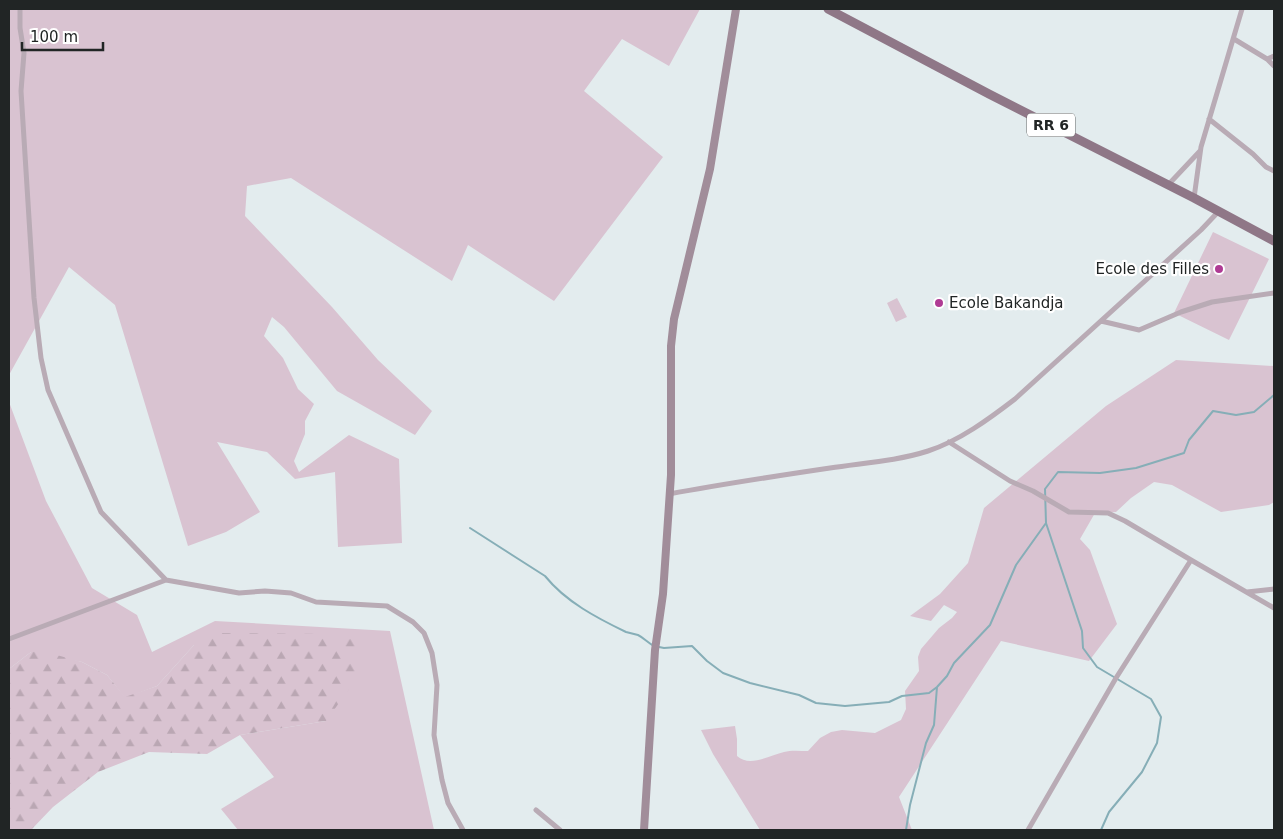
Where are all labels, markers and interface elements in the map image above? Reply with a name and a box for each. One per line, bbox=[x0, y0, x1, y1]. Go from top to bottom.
scale bar bbox=[22, 20, 104, 52]
text: 100 m bbox=[30, 28, 78, 46]
road number: RR 6 bbox=[1027, 114, 1075, 136]
place label: Ecole des Filles bbox=[1096, 260, 1209, 278]
marker: Ecole des Filles bbox=[1213, 263, 1225, 275]
place label: Ecole Bakandja bbox=[949, 294, 1064, 312]
marker: Ecole Bakandja bbox=[933, 297, 945, 309]

